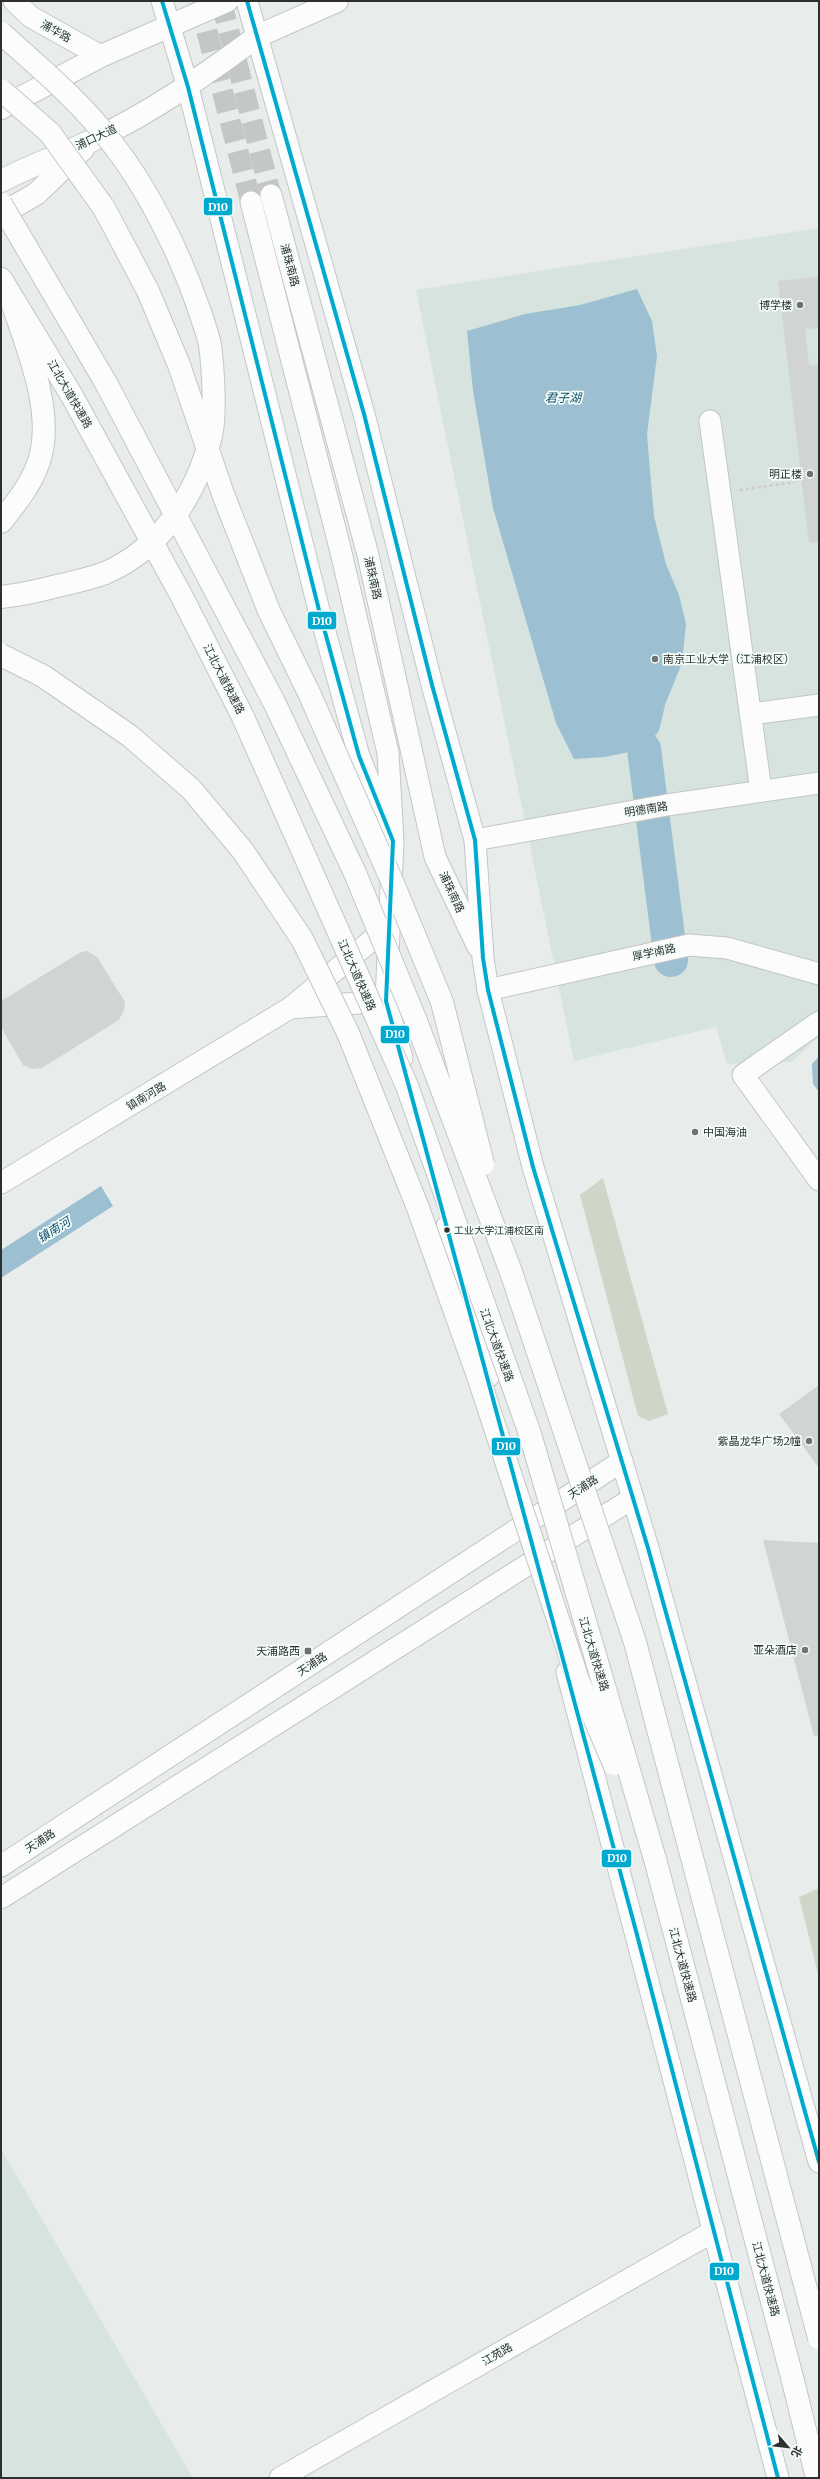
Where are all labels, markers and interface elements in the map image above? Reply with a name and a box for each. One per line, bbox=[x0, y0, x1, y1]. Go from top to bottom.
street label: 浦华路 bbox=[38, 17, 74, 45]
street label: 浦口大道 bbox=[73, 121, 119, 153]
line badge: D10 bbox=[203, 197, 233, 216]
text: D10 bbox=[208, 200, 228, 214]
street label: 浦珠南路 bbox=[278, 242, 302, 288]
place label: 博学楼 bbox=[759, 298, 792, 312]
marker: 博学楼 bbox=[795, 300, 805, 310]
street label: 江北大道快速路 bbox=[45, 357, 95, 431]
water label: 君子湖 bbox=[545, 390, 583, 405]
place label: 明正楼 bbox=[769, 467, 802, 481]
marker: 明正楼 bbox=[805, 469, 815, 479]
street label: 浦珠南路 bbox=[361, 555, 385, 601]
line badge: D10 bbox=[307, 611, 337, 630]
text: D10 bbox=[312, 614, 332, 628]
street label: 江北大道快速路 bbox=[200, 642, 248, 716]
place label: 南京工业大学（江浦校区） bbox=[663, 652, 795, 666]
marker: 南京工业大学（江浦校区） bbox=[650, 654, 660, 664]
street label: 明德南路 bbox=[623, 799, 669, 819]
street label: 浦珠南路 bbox=[436, 869, 468, 915]
street label: 江北大道快速路 bbox=[335, 937, 379, 1013]
street label: 厚学南路 bbox=[631, 941, 677, 963]
line badge: D10 bbox=[380, 1025, 410, 1044]
text: D10 bbox=[385, 1027, 405, 1041]
street label: 镇南河路 bbox=[124, 1079, 168, 1113]
place label: 中国海油 bbox=[703, 1125, 747, 1139]
marker: 中国海油 bbox=[690, 1127, 700, 1137]
water label: 镇南河 bbox=[34, 1213, 75, 1245]
place label: 工业大学江浦校区南 bbox=[454, 1224, 544, 1237]
marker: 工业大学江浦校区南 bbox=[442, 1225, 452, 1235]
street label: 江北大道快速路 bbox=[477, 1306, 517, 1384]
place label: 紫晶龙华广场2幢 bbox=[717, 1434, 801, 1448]
marker: 紫晶龙华广场2幢 bbox=[804, 1436, 814, 1446]
line badge: D10 bbox=[491, 1437, 521, 1456]
text: D10 bbox=[496, 1439, 516, 1453]
street label: 天浦路 bbox=[565, 1472, 601, 1502]
street label: 江北大道快速路 bbox=[576, 1615, 612, 1693]
place label: 亚朵酒店 bbox=[753, 1643, 797, 1657]
place label: 天浦路西 bbox=[256, 1644, 300, 1658]
marker: 亚朵酒店 bbox=[800, 1645, 810, 1655]
marker: 天浦路西 bbox=[303, 1646, 313, 1656]
street label: 天浦路 bbox=[294, 1649, 330, 1679]
street label: 天浦路 bbox=[22, 1826, 58, 1856]
line badge: D10 bbox=[601, 1849, 632, 1868]
text: D10 bbox=[607, 1851, 627, 1865]
street label: 江北大道快速路 bbox=[666, 1926, 700, 2004]
street label: 江北大道快速路 bbox=[749, 2240, 783, 2318]
line badge: D10 bbox=[709, 2262, 740, 2281]
text: D10 bbox=[714, 2264, 734, 2278]
street label: 江苑路 bbox=[479, 2340, 515, 2368]
north arrow bbox=[768, 2427, 808, 2467]
text: 北 bbox=[788, 2444, 806, 2460]

